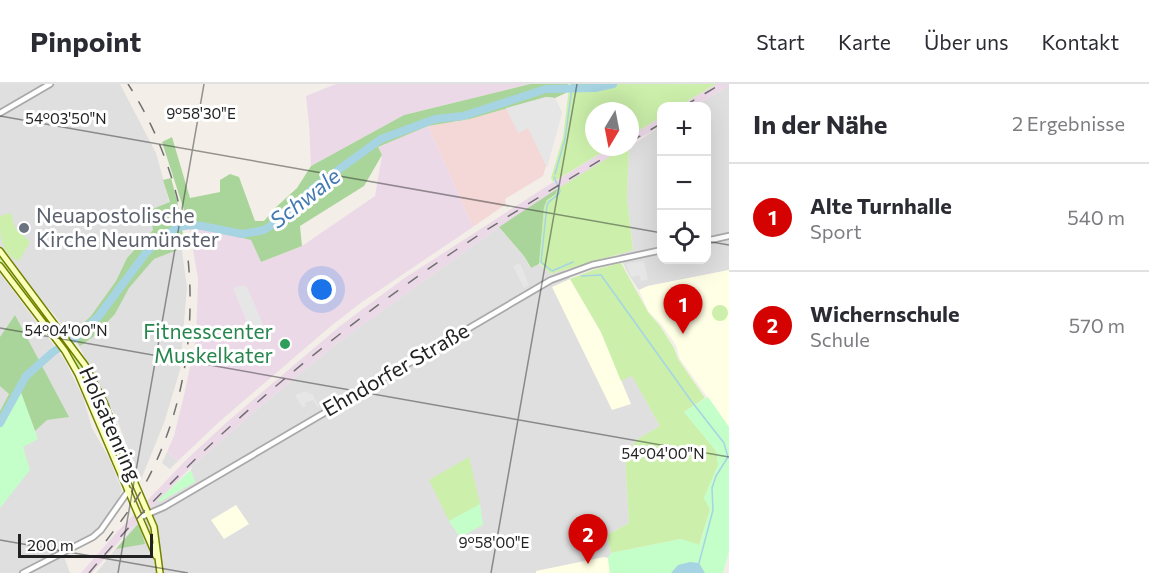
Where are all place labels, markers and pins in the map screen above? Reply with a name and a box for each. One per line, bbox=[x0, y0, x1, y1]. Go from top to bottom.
place label: Neuapostolische Kirche Neumünster bbox=[36, 202, 219, 251]
marker: Neuapostolische Kirche Neumünster bbox=[17, 221, 31, 235]
pin: 1 bbox=[664, 284, 702, 334]
place label: Fitnesscenter Muskelkater bbox=[143, 318, 273, 367]
marker: Fitnesscenter Muskelkater bbox=[278, 337, 292, 351]
pin: 2 bbox=[568, 514, 608, 564]

